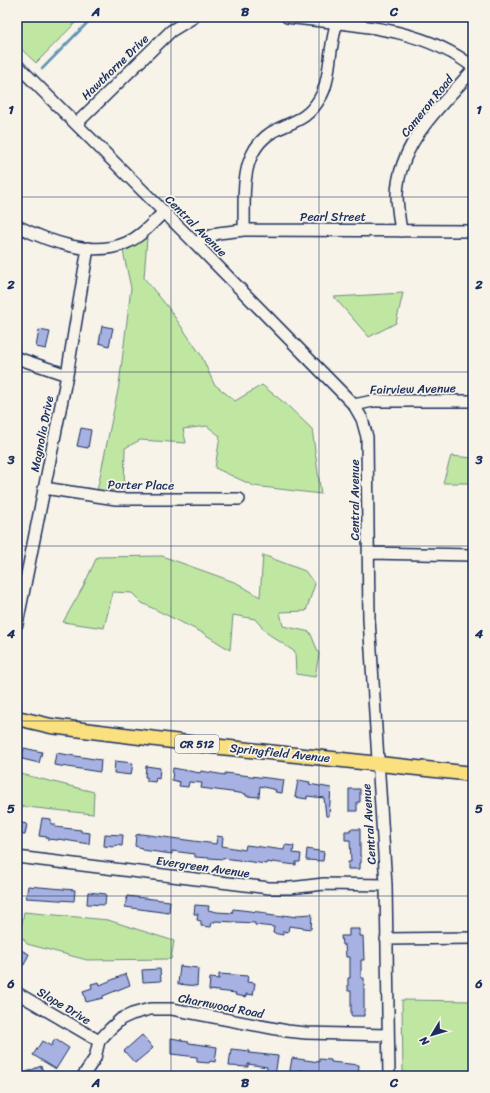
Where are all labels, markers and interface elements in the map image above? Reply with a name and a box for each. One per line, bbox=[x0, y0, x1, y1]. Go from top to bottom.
text: A bbox=[91, 0, 100, 23]
text: B bbox=[241, 0, 250, 23]
text: C bbox=[389, 0, 399, 23]
street label: Hawthorne Drive bbox=[76, 29, 154, 105]
street label: Cameron Road bbox=[395, 69, 460, 142]
text: 1 bbox=[8, 98, 14, 121]
text: 1 bbox=[476, 98, 482, 121]
street label: Central Avenue bbox=[160, 190, 232, 262]
street label: Pearl Street bbox=[300, 206, 366, 228]
text: 2 bbox=[6, 273, 15, 296]
text: 2 bbox=[474, 273, 483, 296]
street label: Fairview Avenue bbox=[370, 377, 456, 401]
street label: Magnolia Drive bbox=[24, 394, 60, 474]
text: 3 bbox=[6, 448, 15, 471]
text: 3 bbox=[474, 448, 483, 471]
street label: Central Avenue bbox=[344, 459, 366, 541]
street label: Porter Place bbox=[107, 473, 175, 497]
text: 4 bbox=[6, 622, 16, 645]
text: 4 bbox=[474, 622, 484, 645]
road number: CR 512 bbox=[175, 735, 219, 753]
street label: Springfield Avenue bbox=[229, 737, 331, 769]
street label: Central Avenue bbox=[355, 783, 383, 865]
text: 5 bbox=[7, 797, 15, 820]
text: 5 bbox=[475, 797, 483, 820]
street label: Evergreen Avenue bbox=[155, 850, 251, 884]
text: 6 bbox=[6, 972, 15, 995]
text: 6 bbox=[474, 972, 483, 995]
street label: Slope Drive bbox=[33, 981, 95, 1031]
street label: Charnwood Road bbox=[176, 987, 266, 1025]
north arrow bbox=[412, 1015, 452, 1055]
text: N bbox=[414, 1032, 435, 1050]
text: A bbox=[91, 1071, 100, 1093]
text: B bbox=[241, 1071, 250, 1093]
text: C bbox=[389, 1071, 399, 1093]

